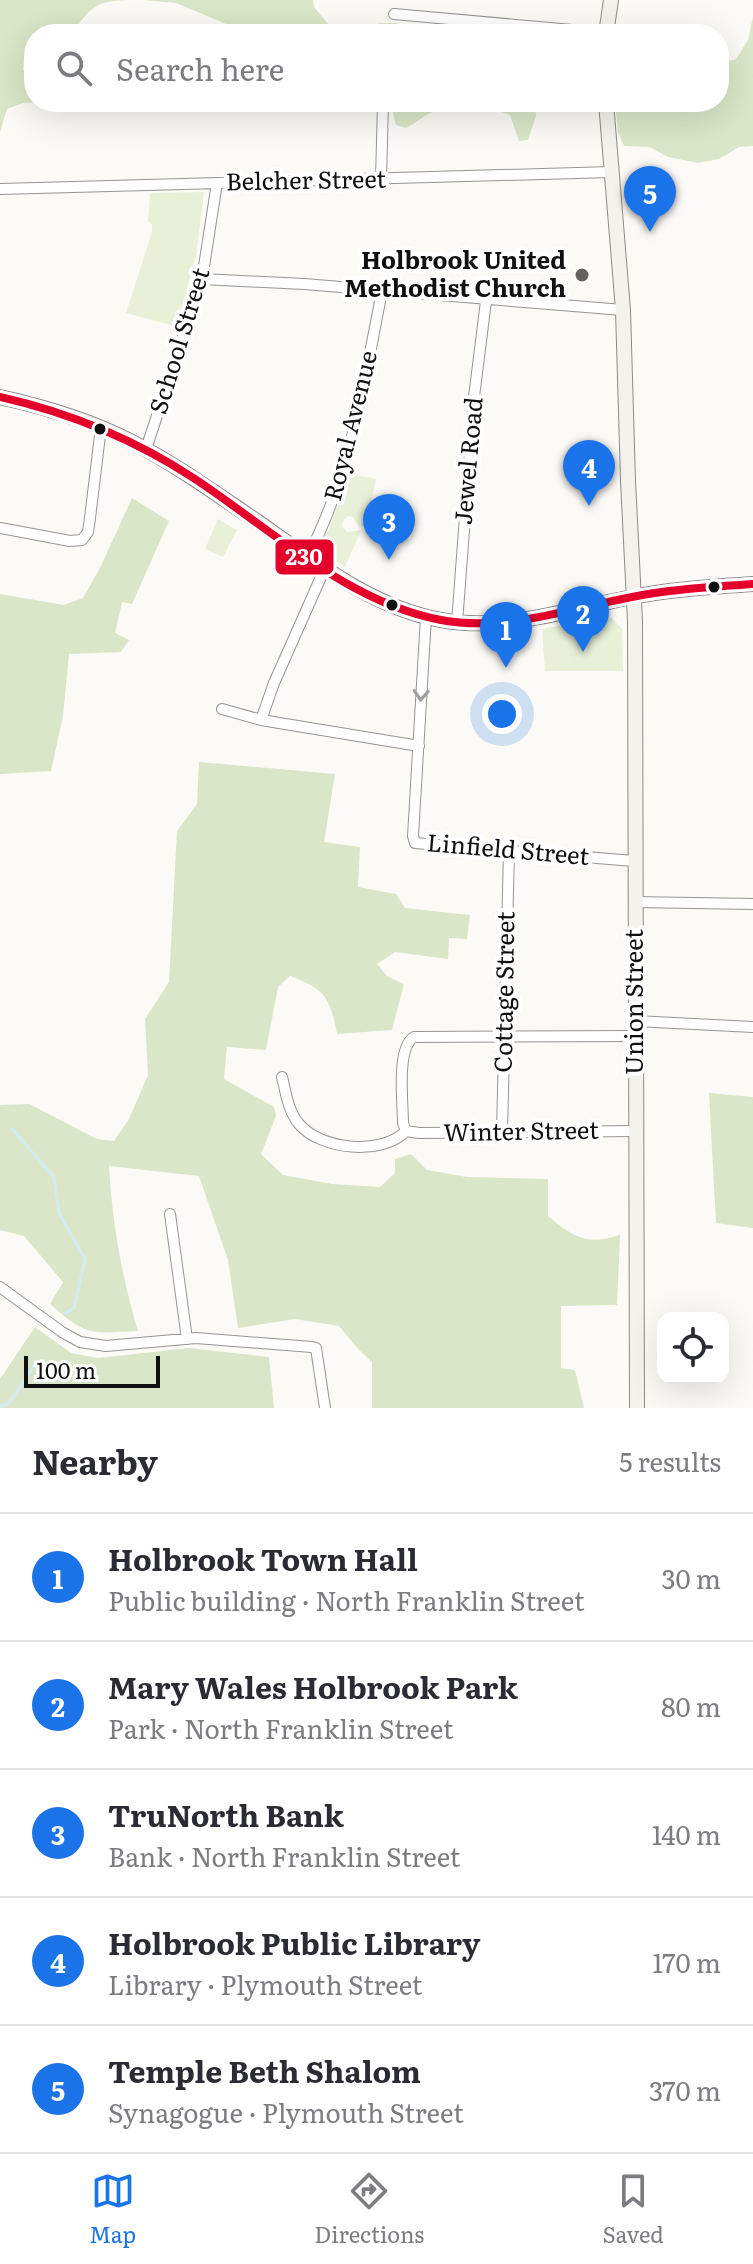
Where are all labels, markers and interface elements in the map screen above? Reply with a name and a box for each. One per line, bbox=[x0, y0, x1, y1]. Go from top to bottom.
search box bbox=[24, 24, 729, 112]
icon: search bbox=[52, 46, 96, 90]
text: Search here bbox=[116, 46, 284, 90]
street label: Belcher Street bbox=[225, 160, 387, 197]
pin: 5 bbox=[624, 166, 676, 232]
place label: Holbrook United Methodist Church bbox=[344, 241, 566, 304]
street label: School Street bbox=[139, 263, 217, 418]
marker: Holbrook United Methodist Church bbox=[573, 266, 591, 284]
street label: Royal Avenue bbox=[313, 347, 384, 504]
street label: Jewel Road bbox=[443, 395, 490, 526]
unlabelled marker bbox=[92, 421, 108, 437]
pin: 4 bbox=[563, 440, 615, 506]
pin: 3 bbox=[363, 494, 415, 560]
line badge: 230 bbox=[274, 538, 335, 576]
text: 230 bbox=[285, 539, 323, 572]
unlabelled marker bbox=[706, 579, 722, 595]
pin: 2 bbox=[557, 586, 609, 652]
unlabelled marker bbox=[384, 597, 400, 613]
pin: 1 bbox=[480, 602, 532, 668]
one-way arrow bbox=[412, 689, 429, 702]
your location bbox=[482, 694, 522, 734]
street label: Linfield Street bbox=[426, 823, 591, 872]
street label: Cottage Street bbox=[484, 911, 521, 1073]
street label: Union Street bbox=[615, 929, 650, 1075]
street label: Winter Street bbox=[443, 1111, 599, 1148]
map controls bbox=[657, 1312, 729, 1384]
button: locate bbox=[657, 1312, 729, 1384]
scale bar bbox=[24, 1352, 160, 1388]
text: 100 m bbox=[36, 1353, 96, 1386]
text: Nearby bbox=[32, 1435, 158, 1485]
text: 5 results bbox=[619, 1441, 721, 1480]
text: Holbrook Town Hall bbox=[108, 1536, 418, 1580]
text: 1 bbox=[53, 1558, 63, 1597]
text: 30 m bbox=[661, 1558, 721, 1597]
text: Public building · North Franklin Street bbox=[108, 1580, 584, 1619]
text: Mary Wales Holbrook Park bbox=[108, 1664, 518, 1708]
text: 2 bbox=[51, 1686, 65, 1725]
text: 80 m bbox=[661, 1686, 721, 1725]
text: Park · North Franklin Street bbox=[108, 1708, 453, 1747]
text: TruNorth Bank bbox=[108, 1792, 344, 1836]
text: 3 bbox=[51, 1814, 65, 1853]
text: 140 m bbox=[652, 1814, 721, 1853]
text: Bank · North Franklin Street bbox=[108, 1836, 460, 1875]
text: Holbrook Public Library bbox=[108, 1920, 480, 1964]
text: 4 bbox=[50, 1942, 66, 1981]
text: 170 m bbox=[653, 1942, 721, 1981]
text: Library · Plymouth Street bbox=[108, 1964, 422, 2003]
text: Temple Beth Shalom bbox=[108, 2048, 421, 2092]
text: 5 bbox=[51, 2070, 65, 2109]
text: 370 m bbox=[649, 2070, 721, 2109]
text: Synagogue · Plymouth Street bbox=[108, 2092, 464, 2131]
tab: Map bbox=[89, 2169, 136, 2250]
tab: Directions bbox=[314, 2169, 424, 2250]
tab: Saved bbox=[603, 2169, 664, 2250]

